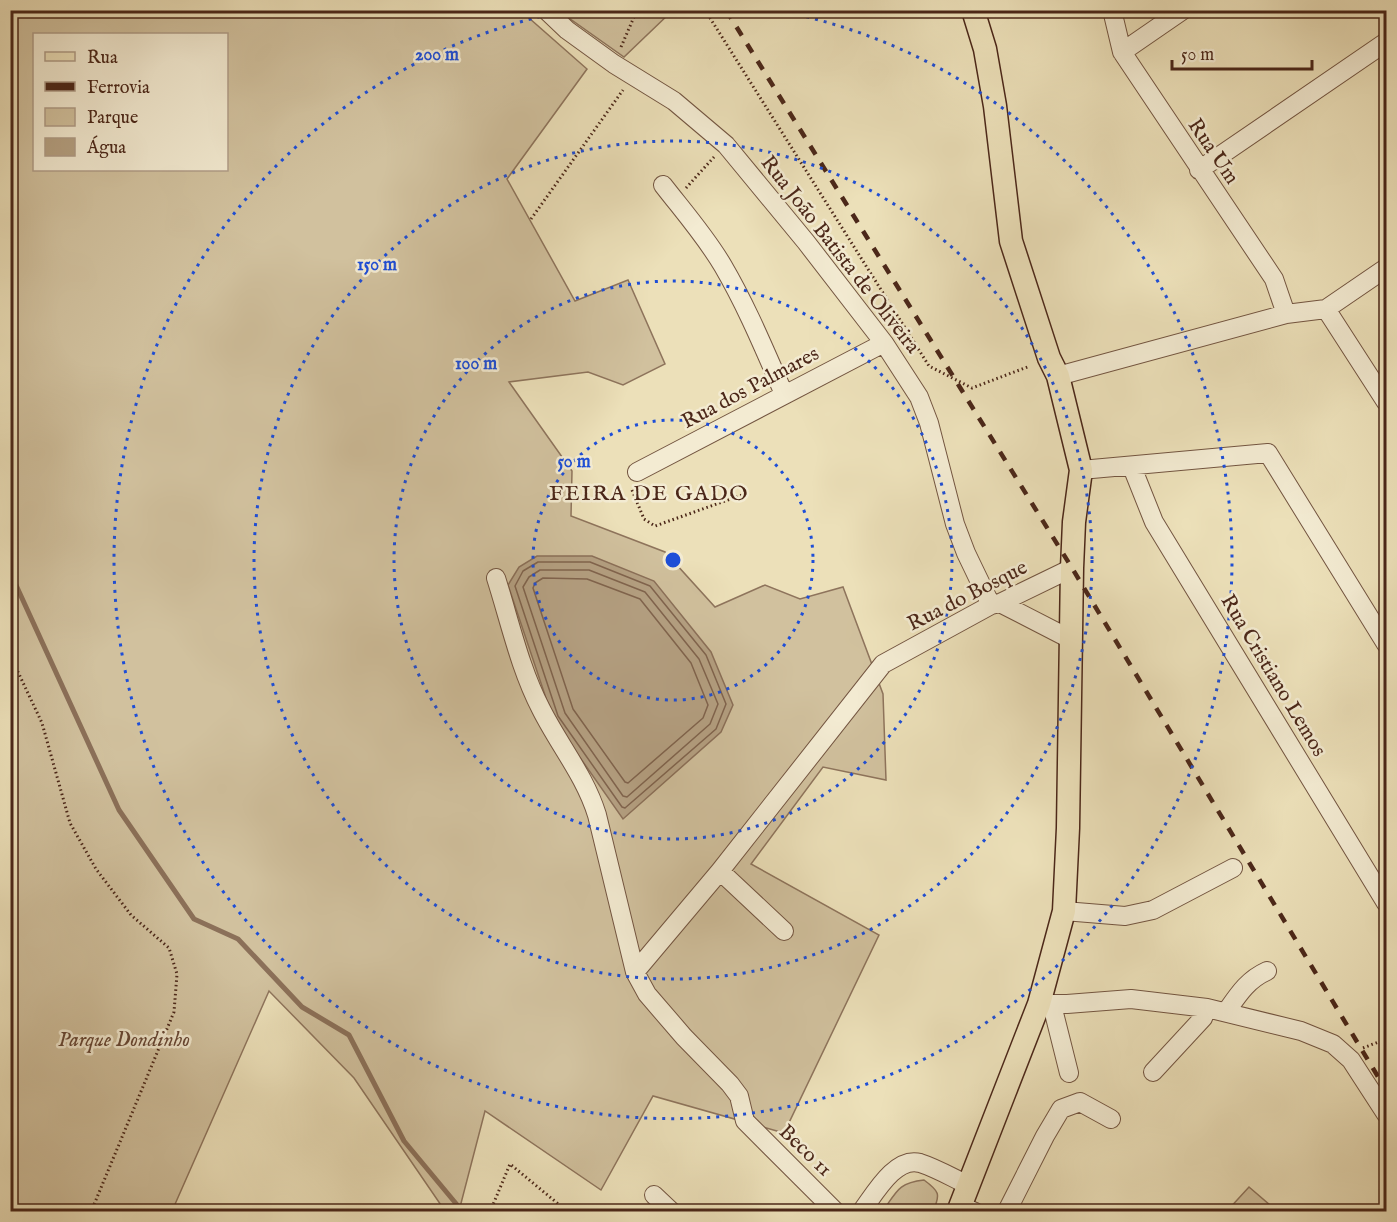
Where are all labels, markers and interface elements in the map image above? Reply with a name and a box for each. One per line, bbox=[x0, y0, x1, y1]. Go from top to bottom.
legend bbox=[33, 33, 228, 171]
scale bar bbox=[1172, 33, 1312, 71]
text: 200 m bbox=[415, 44, 459, 67]
text: 50 m bbox=[1181, 44, 1214, 67]
text: Rua bbox=[87, 47, 118, 70]
text: Ferrovia bbox=[87, 77, 150, 100]
text: Parque bbox=[87, 107, 138, 130]
street label: Rua Um bbox=[1181, 114, 1245, 190]
text: Água bbox=[86, 135, 126, 160]
street label: Rua João Batista de Oliveira bbox=[754, 150, 926, 360]
text: 150 m bbox=[357, 254, 397, 277]
street label: Rua dos Palmares bbox=[677, 341, 824, 436]
text: 100 m bbox=[455, 353, 497, 376]
text: 50 m bbox=[557, 451, 591, 474]
district label: FEIRA DE GADO bbox=[549, 480, 749, 508]
centre of rings bbox=[663, 550, 683, 570]
street label: Rua do Bosque bbox=[903, 554, 1033, 638]
street label: Rua Cristiano Lemos bbox=[1214, 590, 1332, 762]
park label: Parque Dondinho bbox=[58, 1027, 190, 1054]
street label: Beco 11 bbox=[773, 1119, 837, 1183]

